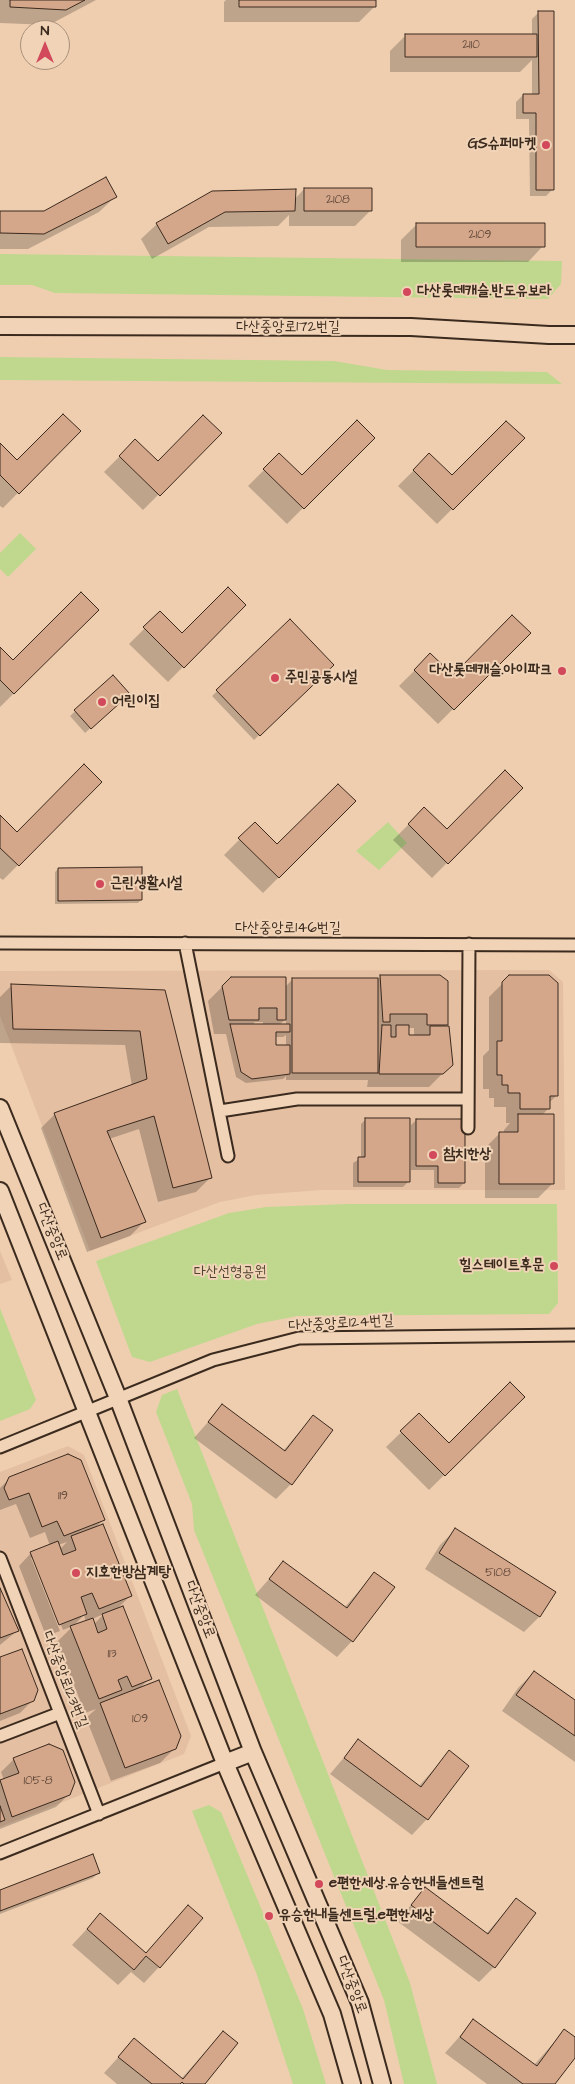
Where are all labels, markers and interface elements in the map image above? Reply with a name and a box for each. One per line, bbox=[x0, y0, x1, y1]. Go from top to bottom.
north arrow bbox=[20, 20, 70, 70]
text: N bbox=[41, 21, 49, 41]
house number: 2110 bbox=[462, 38, 480, 52]
place label: GS슈퍼마켓 bbox=[468, 136, 536, 154]
marker: GS슈퍼마켓 bbox=[540, 139, 552, 151]
house number: 2108 bbox=[326, 193, 350, 207]
house number: 2109 bbox=[469, 228, 491, 242]
place label: 다산롯데캐슬.반도유보라 bbox=[417, 283, 552, 301]
marker: 다산롯데캐슬.반도유보라 bbox=[401, 286, 413, 298]
street label: 다산중앙로172번길 bbox=[236, 319, 340, 337]
place label: 다산롯데캐슬.아이파크 bbox=[429, 662, 552, 680]
marker: 다산롯데캐슬.아이파크 bbox=[556, 665, 568, 677]
place label: 주민공동시설 bbox=[285, 669, 357, 687]
marker: 주민공동시설 bbox=[269, 672, 281, 684]
place label: 어린이집 bbox=[112, 693, 160, 711]
marker: 어린이집 bbox=[96, 696, 108, 708]
place label: 근린생활시설 bbox=[110, 875, 182, 893]
marker: 근린생활시설 bbox=[94, 878, 106, 890]
street label: 다산중앙로146번길 bbox=[235, 920, 341, 938]
place label: 참치한상 bbox=[443, 1146, 491, 1164]
marker: 참치한상 bbox=[427, 1149, 439, 1161]
street label: 다산중앙로 bbox=[31, 1201, 71, 1263]
place label: 힐스테이트후문 bbox=[460, 1257, 544, 1275]
marker: 힐스테이트후문 bbox=[548, 1260, 560, 1272]
park label: 다산선형공원 bbox=[194, 1264, 266, 1282]
street label: 다산중앙로124번길 bbox=[288, 1312, 394, 1336]
house number: 119 bbox=[58, 1489, 68, 1503]
place label: 지호한방삼계탕 bbox=[86, 1564, 170, 1582]
house number: 5108 bbox=[485, 1566, 511, 1580]
marker: 지호한방삼계탕 bbox=[70, 1567, 82, 1579]
street label: 다산중앙로 bbox=[180, 1579, 218, 1641]
street label: 다산중앙로123번길 bbox=[37, 1629, 91, 1731]
house number: 113 bbox=[107, 1647, 117, 1661]
house number: 109 bbox=[132, 1712, 148, 1726]
house number: 105-8 bbox=[23, 1774, 53, 1788]
place label: e편한세상.유승한내들센트럴 bbox=[329, 1875, 484, 1893]
marker: e편한세상.유승한내들센트럴 bbox=[313, 1878, 325, 1890]
place label: 유승한내들센트럴.e편한세상 bbox=[279, 1907, 434, 1925]
marker: 유승한내들센트럴.e편한세상 bbox=[263, 1910, 275, 1922]
street label: 다산중앙로 bbox=[332, 1954, 370, 2016]

